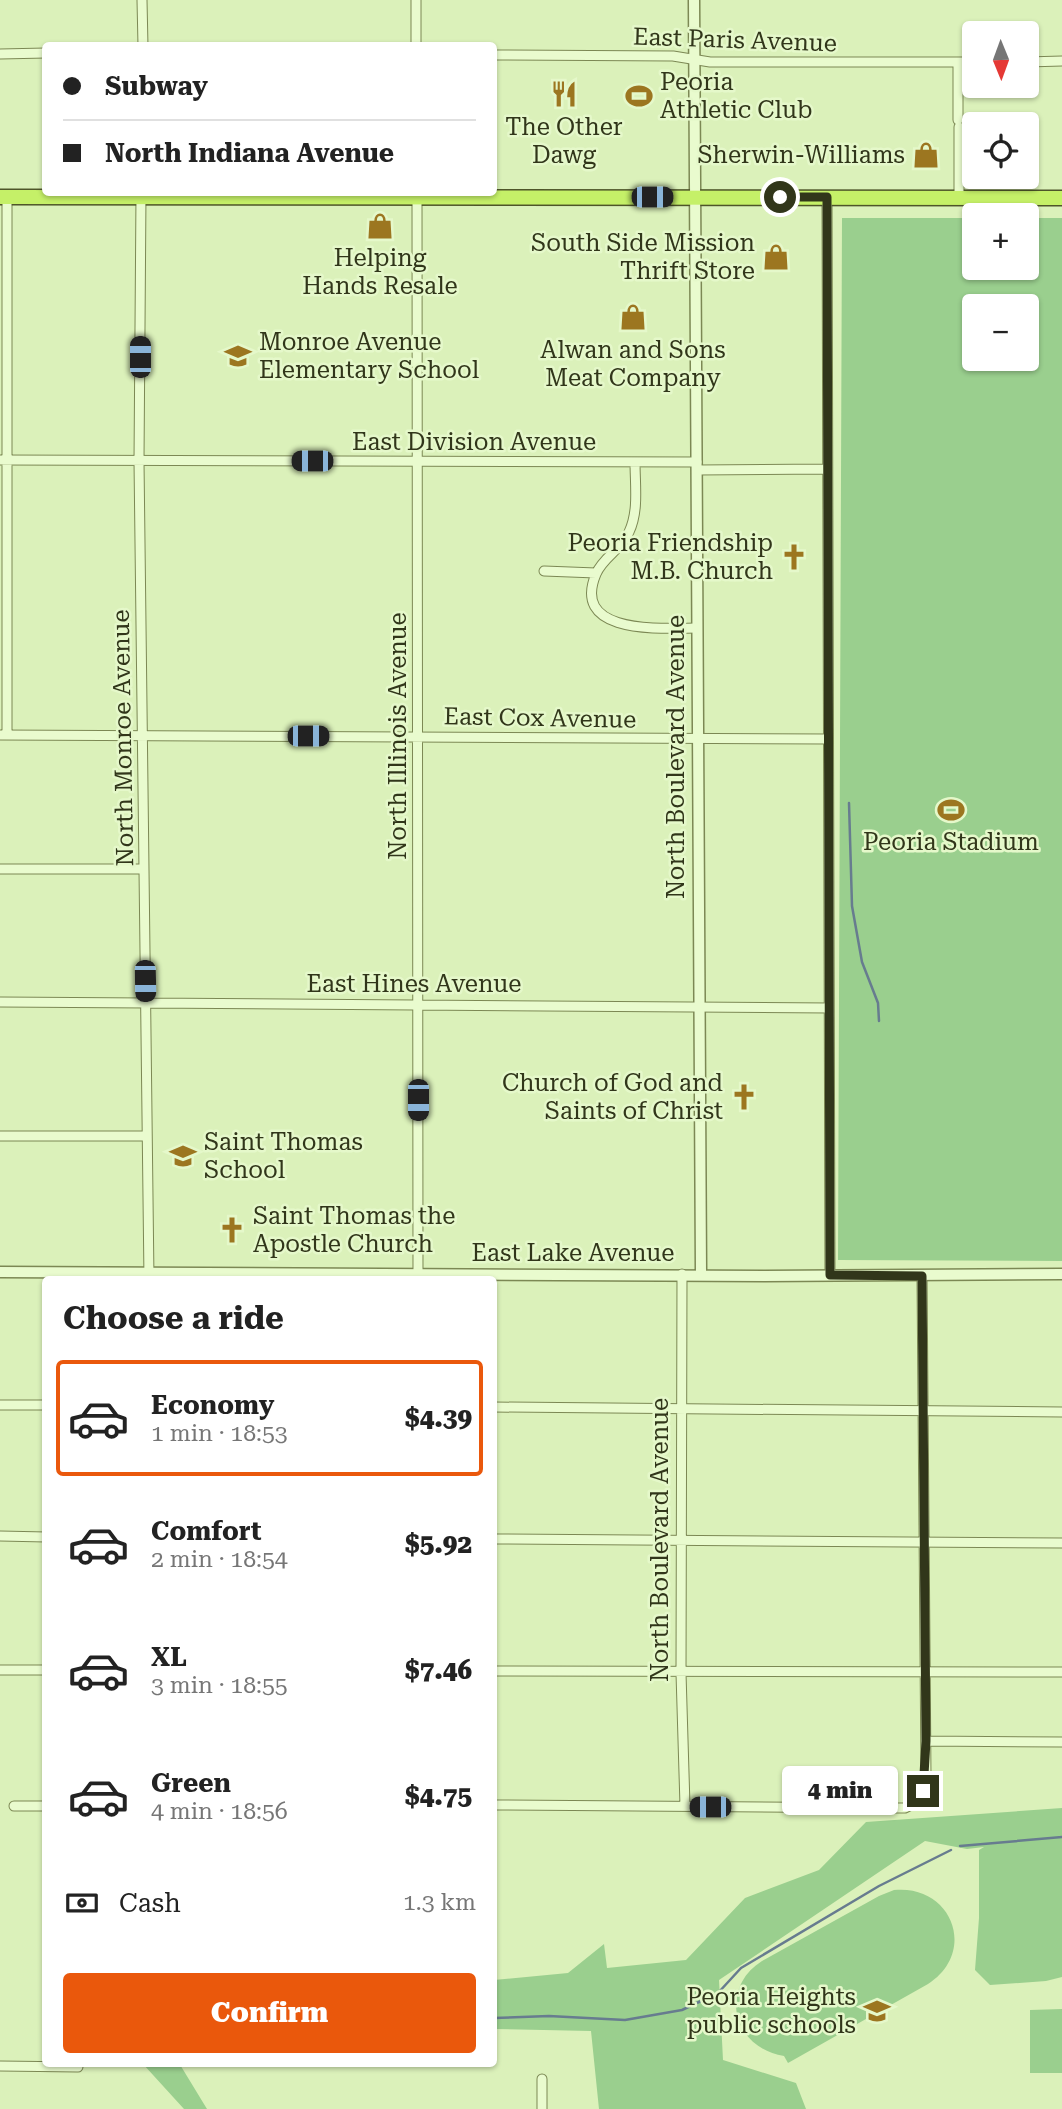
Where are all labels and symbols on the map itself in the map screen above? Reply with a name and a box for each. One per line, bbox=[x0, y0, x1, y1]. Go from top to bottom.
north arrow bbox=[962, 21, 1040, 98]
street label: East Paris Avenue bbox=[633, 22, 837, 58]
place label: Peoria Athletic Club bbox=[660, 68, 812, 124]
restaurant icon: The Other Dawg bbox=[549, 79, 579, 109]
sports icon: Peoria Athletic Club bbox=[624, 81, 654, 111]
place label: The Other Dawg bbox=[505, 113, 623, 169]
shop icon: Sherwin-Williams bbox=[911, 140, 941, 170]
place label: Sherwin-Williams bbox=[697, 141, 905, 169]
route start bbox=[764, 181, 796, 213]
car bbox=[632, 187, 674, 208]
shop icon: Helping Hands Resale bbox=[365, 211, 395, 241]
place label: South Side Mission Thrift Store bbox=[531, 229, 755, 285]
shop icon: South Side Mission Thrift Store bbox=[761, 242, 791, 272]
place label: Helping Hands Resale bbox=[302, 244, 458, 300]
shop icon: Alwan and Sons Meat Company bbox=[618, 302, 648, 332]
place label: Monroe Avenue Elementary School bbox=[259, 328, 479, 384]
car bbox=[130, 336, 151, 378]
place label: Alwan and Sons Meat Company bbox=[540, 336, 726, 392]
school or university icon: Monroe Avenue Elementary School bbox=[223, 341, 253, 371]
street label: East Division Avenue bbox=[352, 428, 596, 456]
car bbox=[292, 451, 334, 472]
place label: Peoria Friendship M.B. Church bbox=[567, 529, 773, 585]
church icon: Peoria Friendship M.B. Church bbox=[779, 542, 809, 572]
street label: North Monroe Avenue bbox=[107, 609, 139, 867]
street label: North Illinois Avenue bbox=[384, 612, 412, 860]
street label: North Boulevard Avenue bbox=[662, 615, 690, 899]
street label: East Cox Avenue bbox=[443, 702, 637, 734]
car bbox=[288, 726, 330, 747]
sports icon: Peoria Stadium bbox=[936, 795, 966, 825]
place label: Peoria Stadium bbox=[863, 828, 1039, 856]
car bbox=[135, 960, 156, 1002]
street label: East Hines Avenue bbox=[307, 970, 521, 998]
place label: Church of God and Saints of Christ bbox=[502, 1069, 723, 1125]
car bbox=[408, 1079, 429, 1121]
church icon: Church of God and Saints of Christ bbox=[729, 1082, 759, 1112]
place label: Saint Thomas School bbox=[204, 1128, 363, 1184]
school or university icon: Saint Thomas School bbox=[168, 1141, 198, 1171]
place label: Saint Thomas the Apostle Church bbox=[253, 1202, 456, 1258]
church icon: Saint Thomas the Apostle Church bbox=[217, 1215, 247, 1245]
street label: East Lake Avenue bbox=[472, 1239, 674, 1267]
street label: North Boulevard Avenue bbox=[646, 1398, 674, 1682]
callout: 4 min bbox=[783, 1766, 898, 1816]
route end bbox=[907, 1775, 939, 1807]
car bbox=[690, 1797, 732, 1818]
place label: Peoria Heights public schools bbox=[686, 1983, 856, 2039]
school or university icon: Peoria Heights public schools bbox=[862, 1996, 892, 2026]

